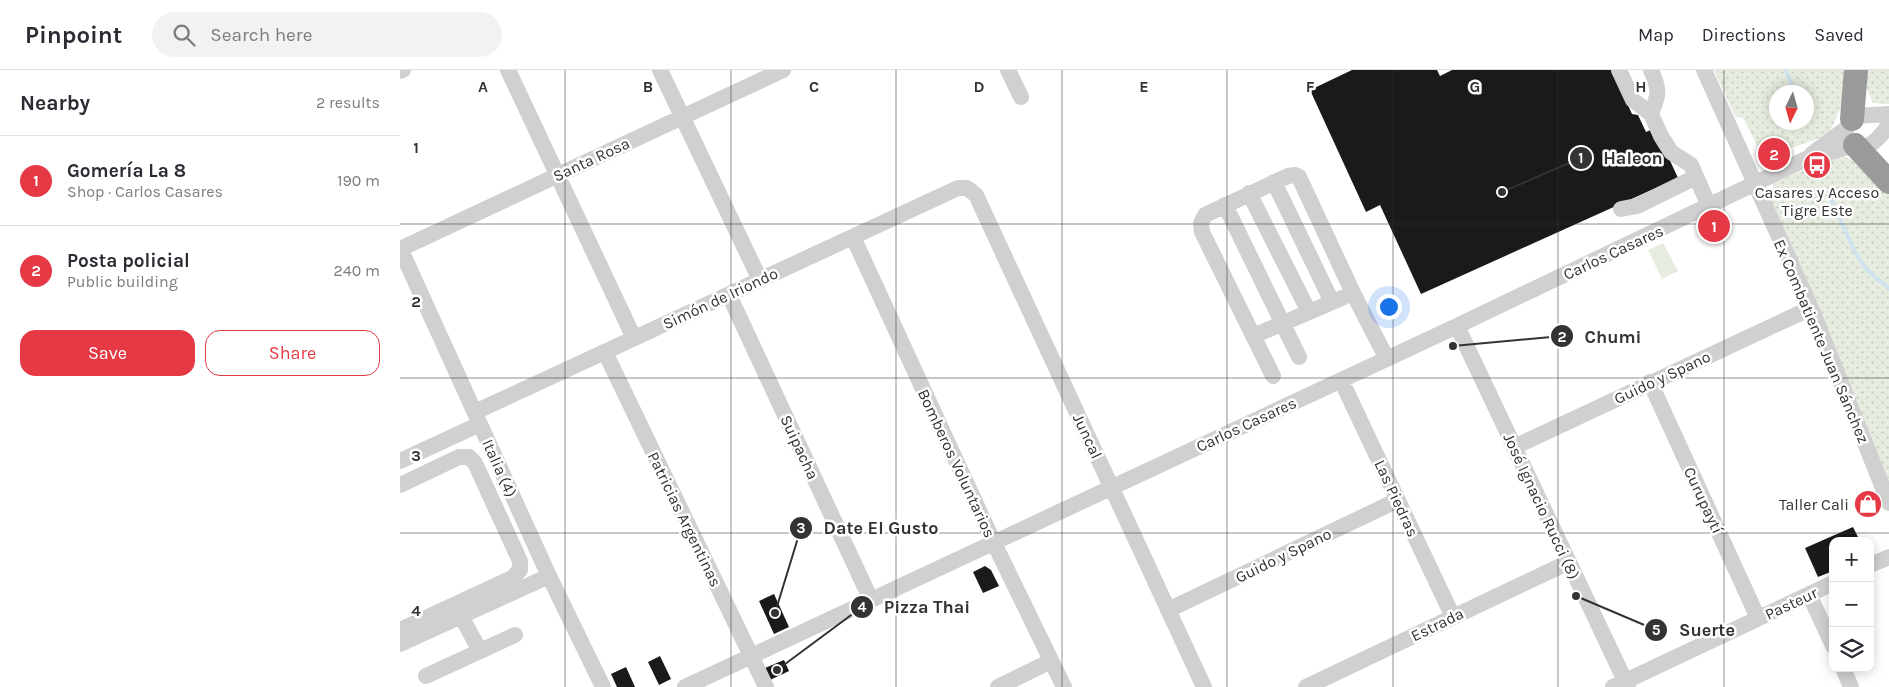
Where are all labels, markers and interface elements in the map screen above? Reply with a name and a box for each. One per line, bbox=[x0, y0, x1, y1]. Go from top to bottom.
search box bbox=[152, 12, 502, 57]
text: Pinpoint bbox=[25, 21, 122, 49]
icon: search bbox=[170, 21, 198, 49]
text: Search here bbox=[210, 24, 312, 46]
text: Map bbox=[1638, 24, 1674, 46]
text: Directions bbox=[1702, 24, 1786, 46]
text: Saved bbox=[1814, 24, 1864, 46]
text: A bbox=[478, 77, 488, 96]
text: B bbox=[643, 77, 653, 96]
text: C bbox=[809, 77, 819, 96]
text: D bbox=[974, 77, 985, 96]
text: E bbox=[1139, 77, 1149, 96]
text: F bbox=[1306, 77, 1315, 96]
text: G bbox=[1470, 77, 1480, 96]
text: H bbox=[1635, 77, 1647, 96]
north arrow bbox=[1769, 85, 1814, 130]
text: Nearby bbox=[20, 91, 90, 115]
text: 2 results bbox=[316, 93, 380, 112]
street label: Santa Rosa bbox=[550, 133, 633, 186]
pin: 2 bbox=[1758, 135, 1790, 173]
text: 1 bbox=[413, 138, 419, 157]
callout: Haleon bbox=[1568, 142, 1673, 175]
text: Haleon bbox=[1603, 147, 1663, 169]
text: 1 bbox=[1578, 149, 1584, 167]
bus stop icon: Casares y Acceso Tigre Este bbox=[1802, 150, 1832, 180]
text: Gomería La 8 bbox=[67, 160, 186, 182]
text: 1 bbox=[33, 171, 39, 190]
text: 190 m bbox=[337, 171, 380, 190]
text: Shop · Carlos Casares bbox=[67, 182, 223, 201]
place label: Casares y Acceso Tigre Este bbox=[1755, 183, 1879, 220]
pin: 1 bbox=[1698, 207, 1730, 245]
street label: Carlos Casares bbox=[1560, 221, 1666, 284]
street label: Ex Combatiente Juan Sánchez bbox=[1770, 236, 1873, 446]
text: Posta policial bbox=[67, 250, 190, 272]
text: 2 bbox=[31, 261, 41, 280]
text: 240 m bbox=[334, 261, 380, 280]
street label: Simón de Iriondo bbox=[660, 263, 781, 333]
text: Public building bbox=[67, 272, 178, 291]
text: 2 bbox=[411, 292, 421, 311]
your location bbox=[1376, 294, 1402, 320]
callout: Chumi bbox=[1549, 320, 1651, 353]
text: Chumi bbox=[1585, 326, 1641, 348]
text: 2 bbox=[1557, 328, 1567, 346]
button: Save bbox=[20, 330, 195, 376]
button: Share bbox=[205, 330, 380, 376]
street label: Guido y Spano bbox=[1611, 347, 1713, 408]
street label: Bomberos Voluntarios bbox=[914, 386, 999, 540]
street label: Carlos Casares bbox=[1193, 393, 1299, 456]
street label: Juncal bbox=[1069, 411, 1106, 462]
street label: Suipacha bbox=[776, 412, 823, 483]
street label: José Ignacio Rucci (8) bbox=[1499, 430, 1584, 582]
street label: Italia (4) bbox=[478, 436, 521, 500]
text: 3 bbox=[411, 446, 421, 465]
street label: Patricias Argentinas bbox=[644, 449, 725, 590]
street label: Las Piedras bbox=[1370, 457, 1423, 540]
street label: Curupaytí bbox=[1680, 464, 1727, 537]
shop icon: Taller Cali bbox=[1853, 489, 1883, 519]
place label: Taller Cali bbox=[1779, 495, 1849, 514]
callout: Date El Gusto bbox=[788, 511, 948, 544]
text: Date El Gusto bbox=[824, 517, 938, 539]
text: 3 bbox=[796, 519, 806, 537]
street label: Guido y Spano bbox=[1232, 524, 1334, 587]
map controls bbox=[1829, 537, 1874, 672]
button: + bbox=[1829, 537, 1874, 582]
button: − bbox=[1829, 582, 1874, 627]
street label: Pasteur bbox=[1762, 583, 1821, 624]
callout: Pizza Thai bbox=[849, 590, 981, 623]
text: Pizza Thai bbox=[884, 596, 970, 618]
text: 4 bbox=[858, 598, 867, 616]
text: 4 bbox=[411, 601, 421, 620]
street label: Estrada bbox=[1408, 604, 1467, 645]
callout: Suerte bbox=[1644, 613, 1745, 646]
text: Suerte bbox=[1679, 619, 1735, 641]
text: 5 bbox=[1652, 621, 1661, 639]
button: layers bbox=[1829, 627, 1874, 672]

